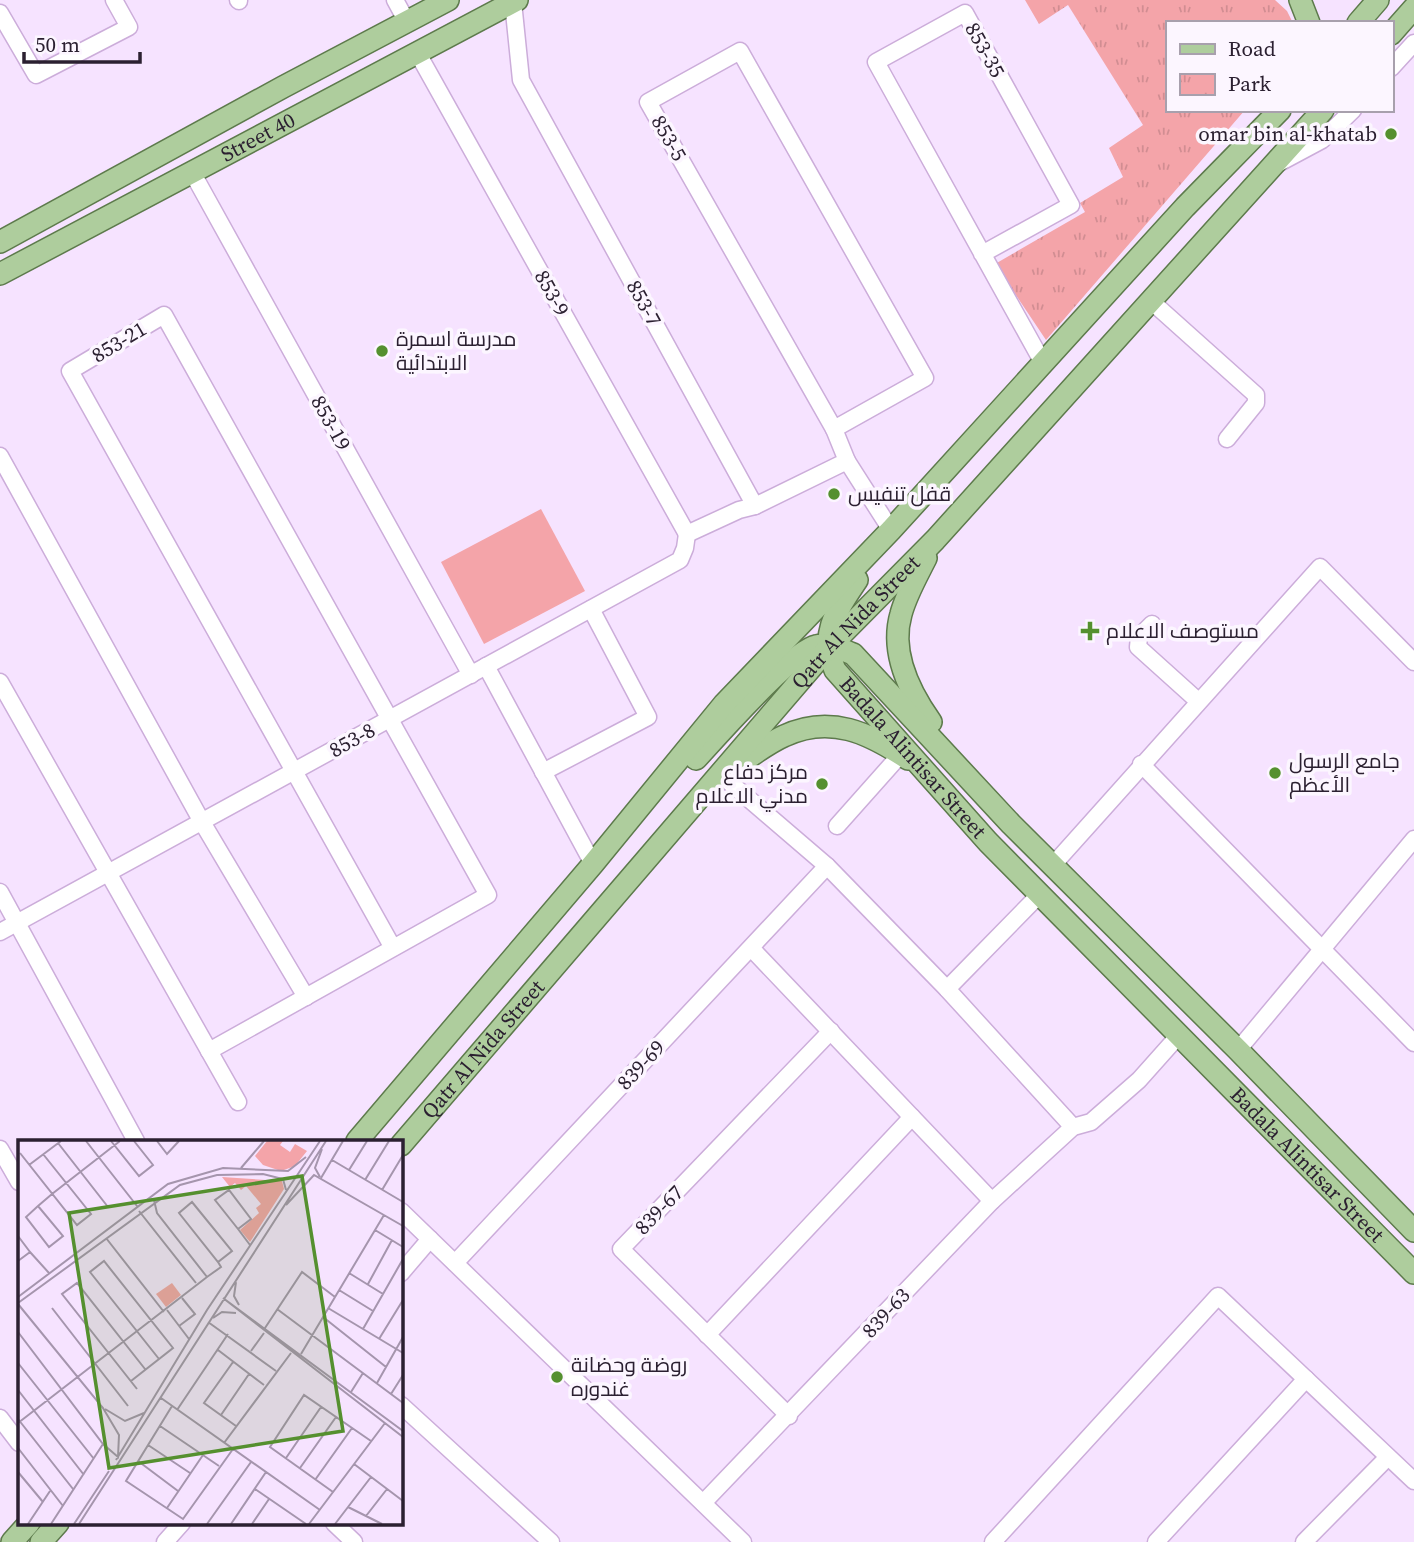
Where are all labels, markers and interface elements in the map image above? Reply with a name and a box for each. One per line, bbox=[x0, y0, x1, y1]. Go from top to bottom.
street label: 853-35 bbox=[958, 17, 1012, 83]
scale bar bbox=[24, 21, 140, 65]
legend bbox=[1166, 21, 1393, 112]
text: 50 m bbox=[35, 30, 80, 59]
text: Road bbox=[1228, 34, 1276, 63]
text: Park bbox=[1228, 69, 1272, 98]
street label: Street 40 bbox=[216, 105, 300, 168]
street label: 853-5 bbox=[645, 109, 694, 166]
place label: omar bin al-khatab bbox=[1198, 119, 1377, 148]
marker: omar bin al-khatab bbox=[1383, 126, 1399, 142]
street label: 853-9 bbox=[528, 264, 577, 321]
street label: 853-7 bbox=[620, 274, 669, 331]
street label: 853-21 bbox=[86, 314, 152, 369]
place label: مدرسة اسمرة الابتدائية bbox=[396, 324, 516, 377]
marker: مدرسة اسمرة الابتدائية bbox=[374, 343, 390, 359]
street label: 853-19 bbox=[304, 390, 358, 456]
place label: قفل تنفيس bbox=[848, 479, 951, 508]
marker: قفل تنفيس bbox=[826, 486, 842, 502]
street label: Qatr Al Nida Street bbox=[784, 548, 926, 695]
place label: مستوصف الاعلام bbox=[1106, 616, 1259, 645]
marker: مستوصف الاعلام bbox=[1080, 621, 1100, 641]
street label: Badala Alintisar Street bbox=[833, 670, 993, 845]
street label: 853-8 bbox=[323, 715, 380, 764]
place label: جامع الرسول الأعظم bbox=[1289, 746, 1400, 799]
place label: مركز دفاع مدني الاعلام bbox=[695, 757, 808, 812]
marker: جامع الرسول الأعظم bbox=[1267, 765, 1283, 781]
marker: مركز دفاع مدني الاعلام bbox=[814, 776, 830, 792]
street label: Qatr Al Nida Street bbox=[415, 973, 551, 1125]
street label: 839-69 bbox=[610, 1033, 671, 1096]
street label: Badala Alintisar Street bbox=[1224, 1080, 1391, 1249]
inset map bbox=[18, 1140, 402, 1524]
street label: 839-67 bbox=[628, 1178, 690, 1241]
street label: 839-63 bbox=[855, 1281, 916, 1344]
place label: روضة وحضانة غندوره bbox=[571, 1350, 687, 1403]
marker: روضة وحضانة غندوره bbox=[549, 1369, 565, 1385]

